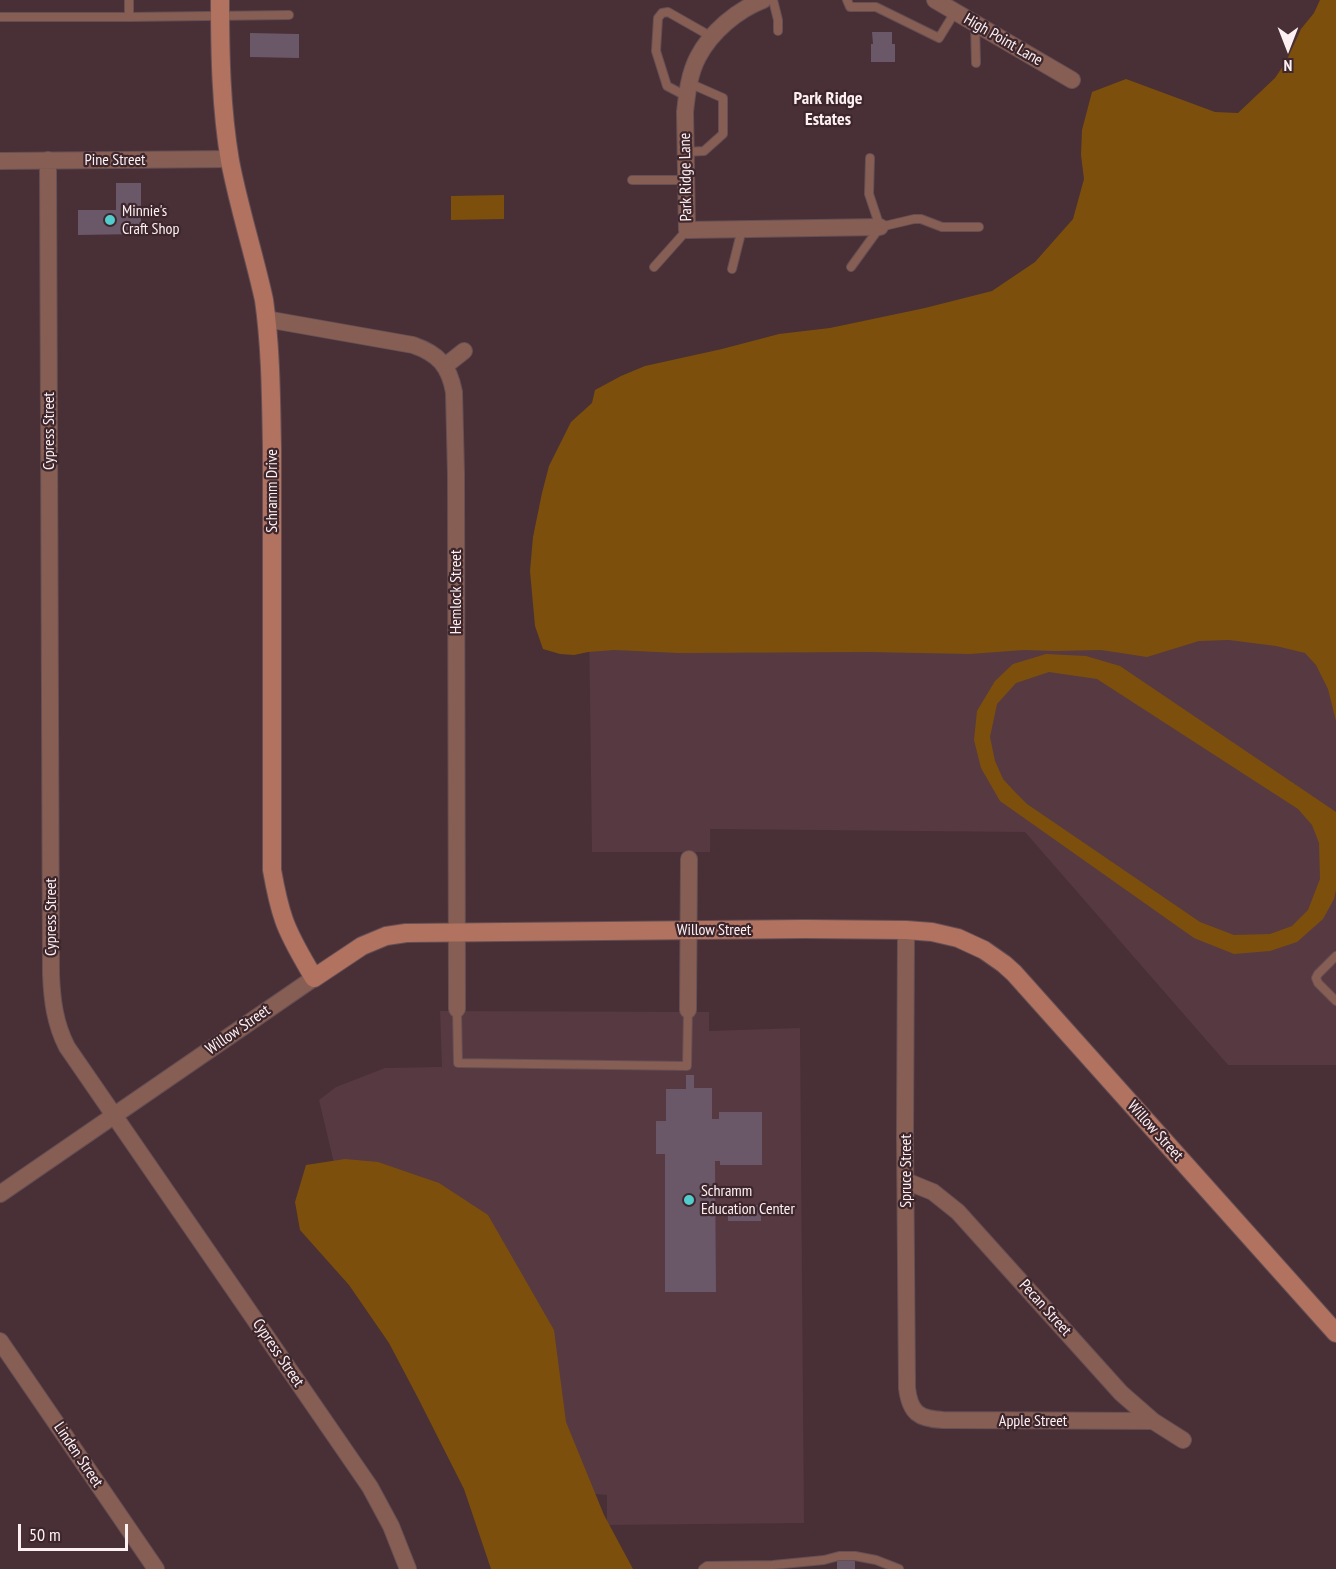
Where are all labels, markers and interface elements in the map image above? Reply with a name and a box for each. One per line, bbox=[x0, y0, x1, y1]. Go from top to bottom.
street label: High Point Lane bbox=[960, 10, 1046, 70]
north arrow bbox=[1258, 18, 1318, 78]
text: N bbox=[1284, 56, 1292, 76]
district label: Park Ridge Estates bbox=[794, 88, 862, 130]
street label: Park Ridge Lane bbox=[676, 133, 696, 221]
street label: Pine Street bbox=[85, 150, 145, 170]
place label: Minnie's Craft Shop bbox=[122, 201, 179, 239]
marker: Minnie's Craft Shop bbox=[103, 213, 117, 227]
street label: Cypress Street bbox=[39, 392, 59, 470]
street label: Schramm Drive bbox=[262, 449, 282, 533]
street label: Hemlock Street bbox=[446, 550, 466, 634]
street label: Cypress Street bbox=[41, 878, 61, 956]
street label: Willow Street bbox=[677, 920, 751, 940]
street label: Willow Street bbox=[202, 1001, 274, 1059]
street label: Willow Street bbox=[1123, 1097, 1187, 1165]
street label: Spruce Street bbox=[896, 1134, 916, 1208]
place label: Schramm Education Center bbox=[701, 1181, 795, 1219]
marker: Schramm Education Center bbox=[682, 1193, 696, 1207]
street label: Pecan Street bbox=[1015, 1276, 1075, 1340]
street label: Cypress Street bbox=[248, 1315, 308, 1391]
street label: Apple Street bbox=[999, 1411, 1067, 1431]
street label: Linden Street bbox=[49, 1419, 107, 1491]
scale bar bbox=[21, 1512, 130, 1550]
text: 50 m bbox=[29, 1523, 61, 1546]

